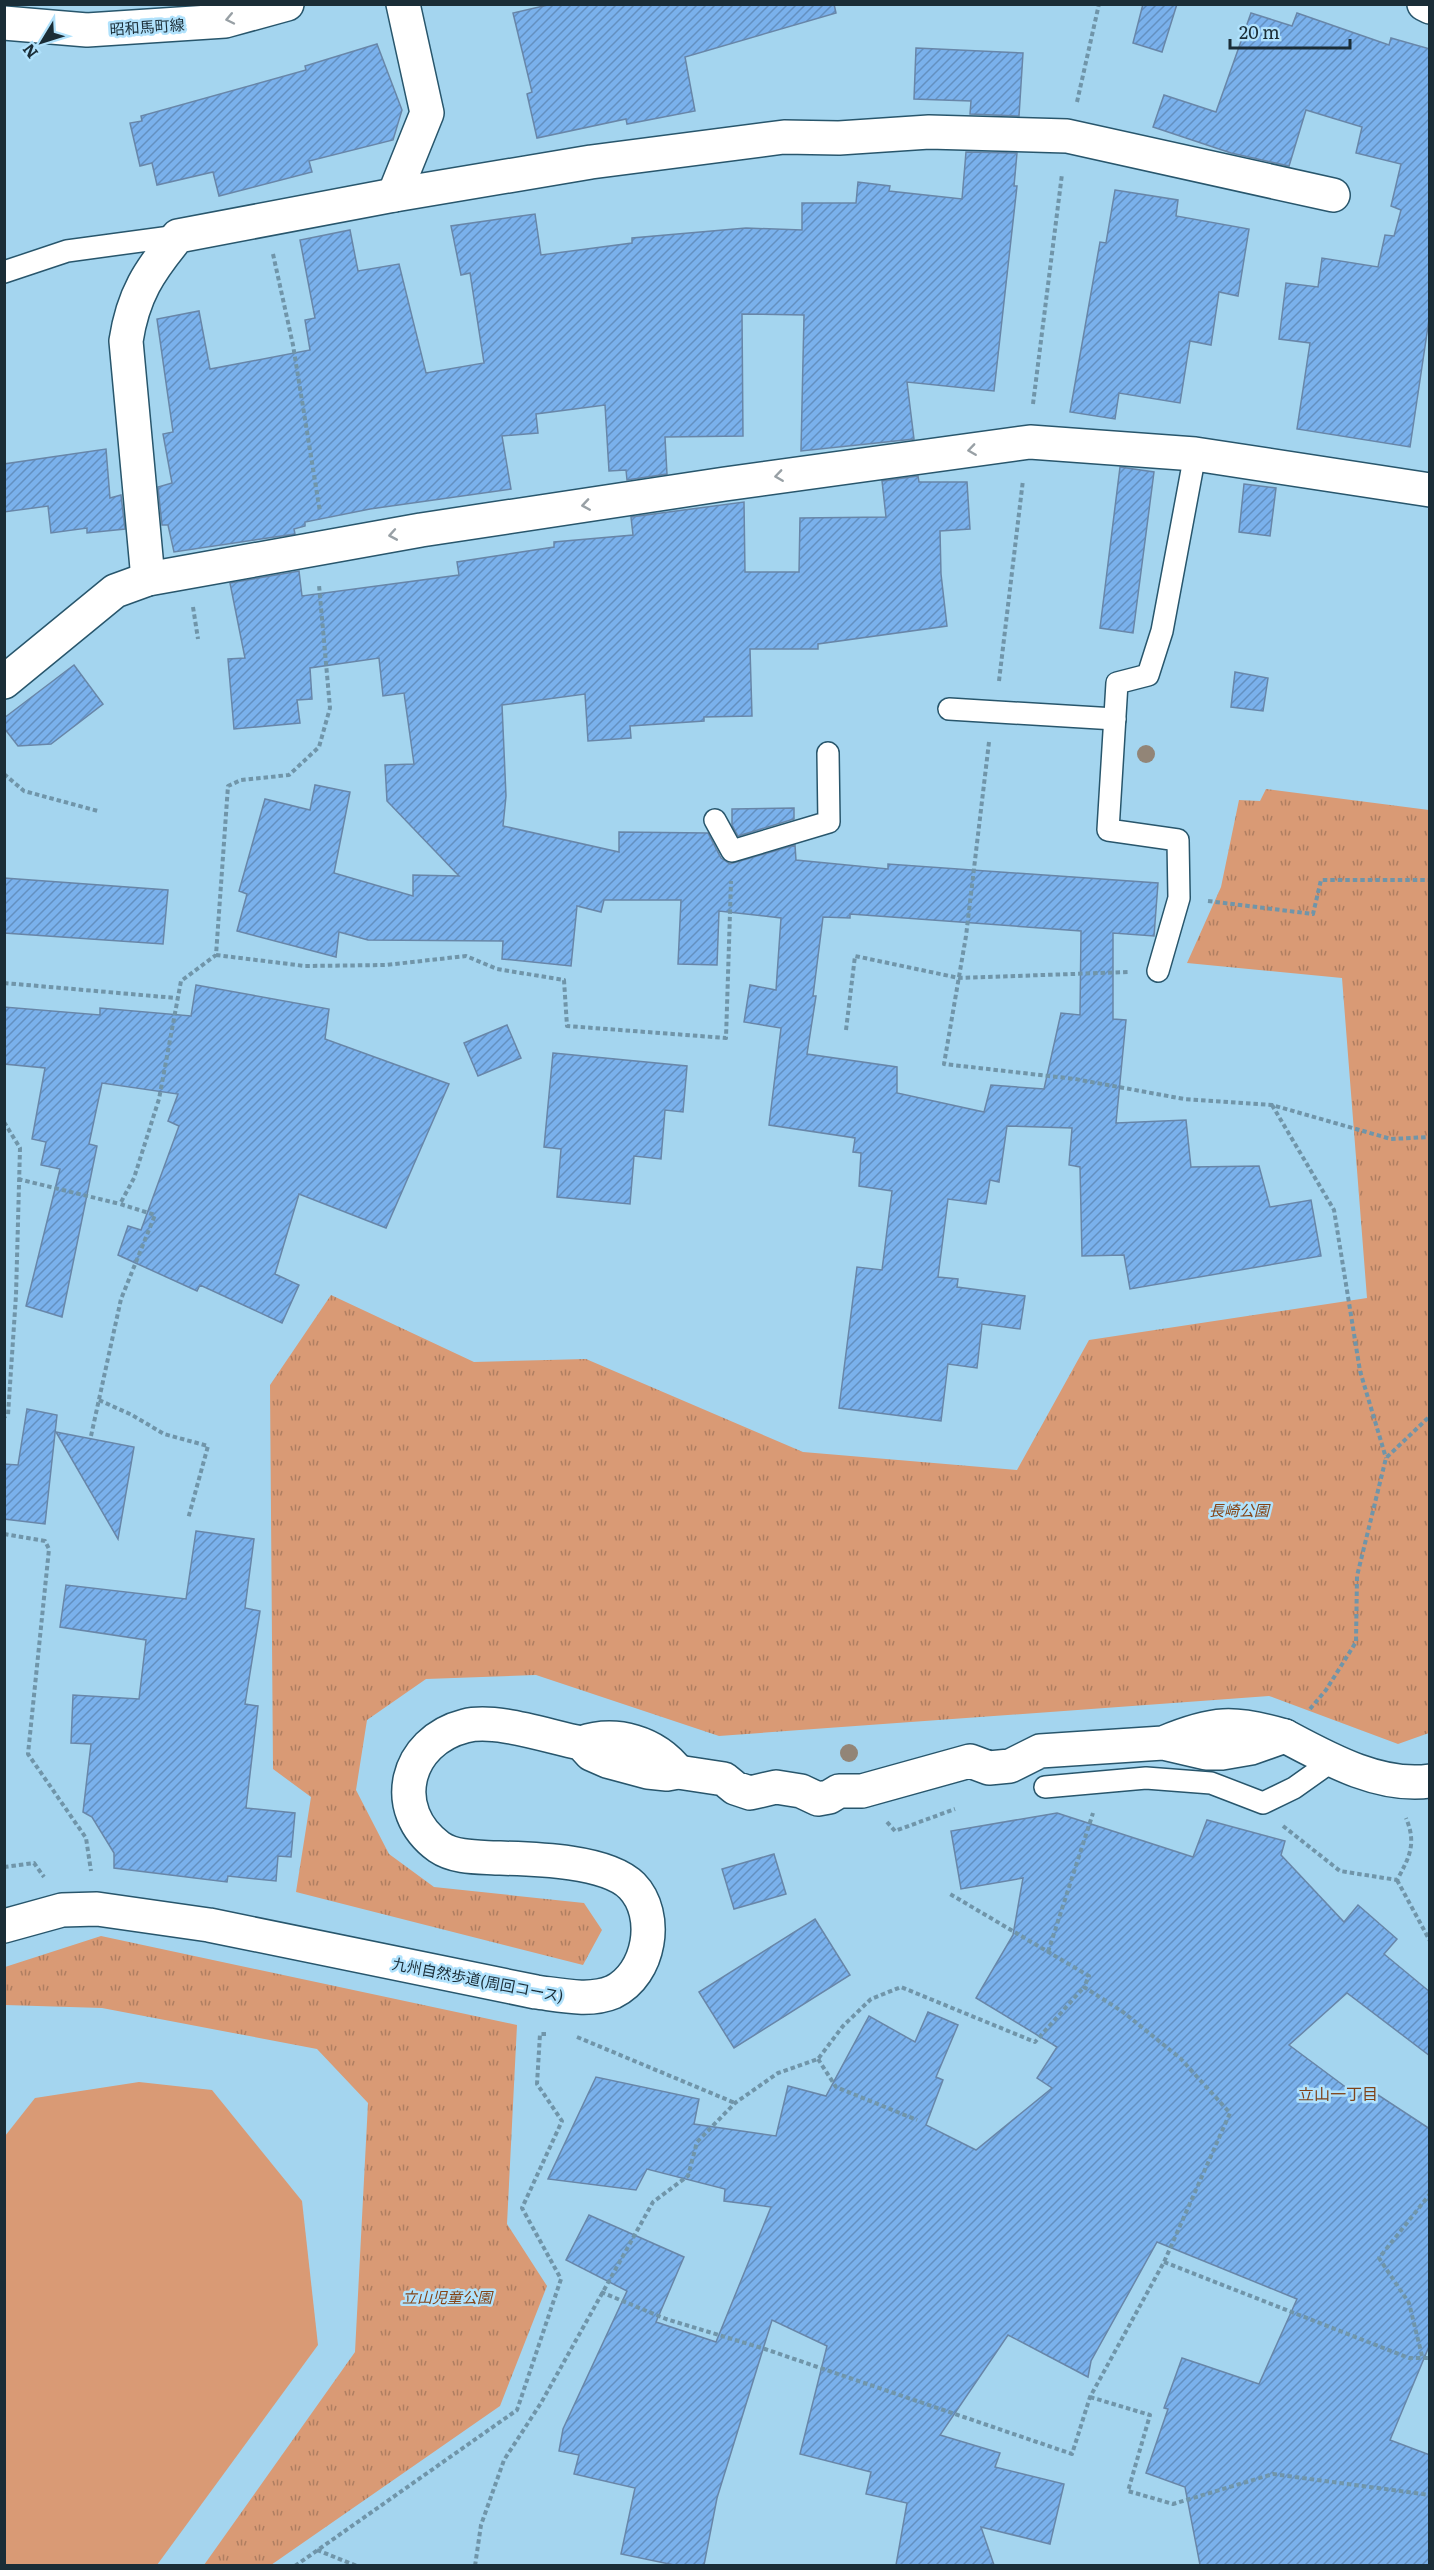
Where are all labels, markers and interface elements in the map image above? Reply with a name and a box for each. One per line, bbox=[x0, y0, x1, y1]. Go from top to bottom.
north arrow bbox=[12, 12, 72, 72]
street label: 昭和馬町線 bbox=[109, 12, 185, 40]
one-way arrow bbox=[226, 12, 236, 25]
scale bar bbox=[1230, 12, 1350, 50]
text: 20 m bbox=[1239, 18, 1280, 45]
text: N bbox=[16, 39, 43, 65]
one-way arrow bbox=[967, 443, 976, 455]
one-way arrow bbox=[774, 470, 783, 482]
one-way arrow bbox=[581, 498, 590, 510]
one-way arrow bbox=[388, 528, 398, 541]
park label: 長崎公園 bbox=[1209, 1498, 1271, 1521]
street label: 九州自然歩道(周回コース) bbox=[390, 1951, 566, 2007]
district label: 立山一丁目 bbox=[1298, 2081, 1378, 2105]
park label: 立山児童公園 bbox=[402, 2285, 494, 2308]

